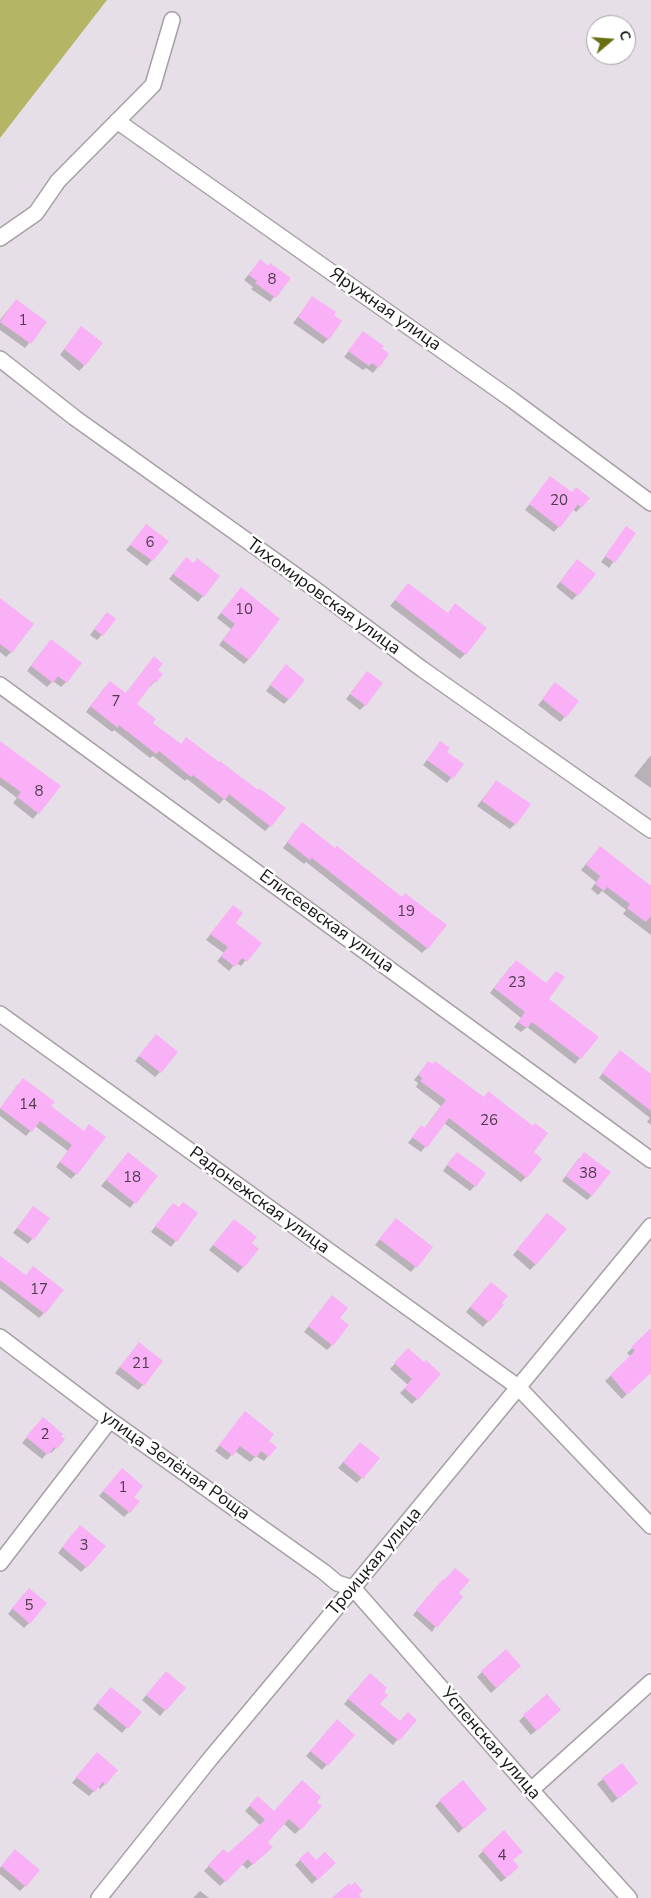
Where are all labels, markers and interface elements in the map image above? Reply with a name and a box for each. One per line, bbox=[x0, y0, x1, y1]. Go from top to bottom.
north arrow bbox=[586, 15, 636, 65]
text: С bbox=[614, 28, 635, 43]
street label: Яружная улица bbox=[325, 264, 445, 356]
house number: 8 bbox=[268, 271, 276, 289]
house number: 1 bbox=[19, 312, 27, 330]
house number: 20 bbox=[550, 492, 568, 510]
house number: 6 bbox=[146, 534, 154, 552]
street label: Тихомировская улица bbox=[242, 534, 404, 660]
house number: 10 bbox=[235, 601, 253, 619]
house number: 7 bbox=[112, 693, 120, 711]
house number: 8 bbox=[35, 783, 43, 801]
street label: Елисеевская улица bbox=[254, 866, 398, 978]
house number: 19 bbox=[397, 903, 415, 921]
house number: 23 bbox=[508, 974, 526, 992]
house number: 14 bbox=[19, 1096, 37, 1114]
house number: 26 bbox=[480, 1112, 498, 1130]
street label: Радонежская улица bbox=[185, 1143, 333, 1259]
house number: 38 bbox=[579, 1165, 597, 1183]
house number: 18 bbox=[123, 1169, 141, 1187]
house number: 17 bbox=[30, 1281, 48, 1299]
house number: 21 bbox=[132, 1355, 150, 1373]
street label: улица Зелёная Роща bbox=[96, 1407, 254, 1525]
house number: 2 bbox=[41, 1426, 49, 1444]
house number: 1 bbox=[119, 1479, 127, 1497]
street label: Троицкая улица bbox=[323, 1503, 427, 1621]
house number: 3 bbox=[80, 1537, 88, 1555]
house number: 5 bbox=[25, 1597, 33, 1615]
street label: Успенская улица bbox=[435, 1683, 545, 1805]
house number: 4 bbox=[498, 1847, 506, 1865]

